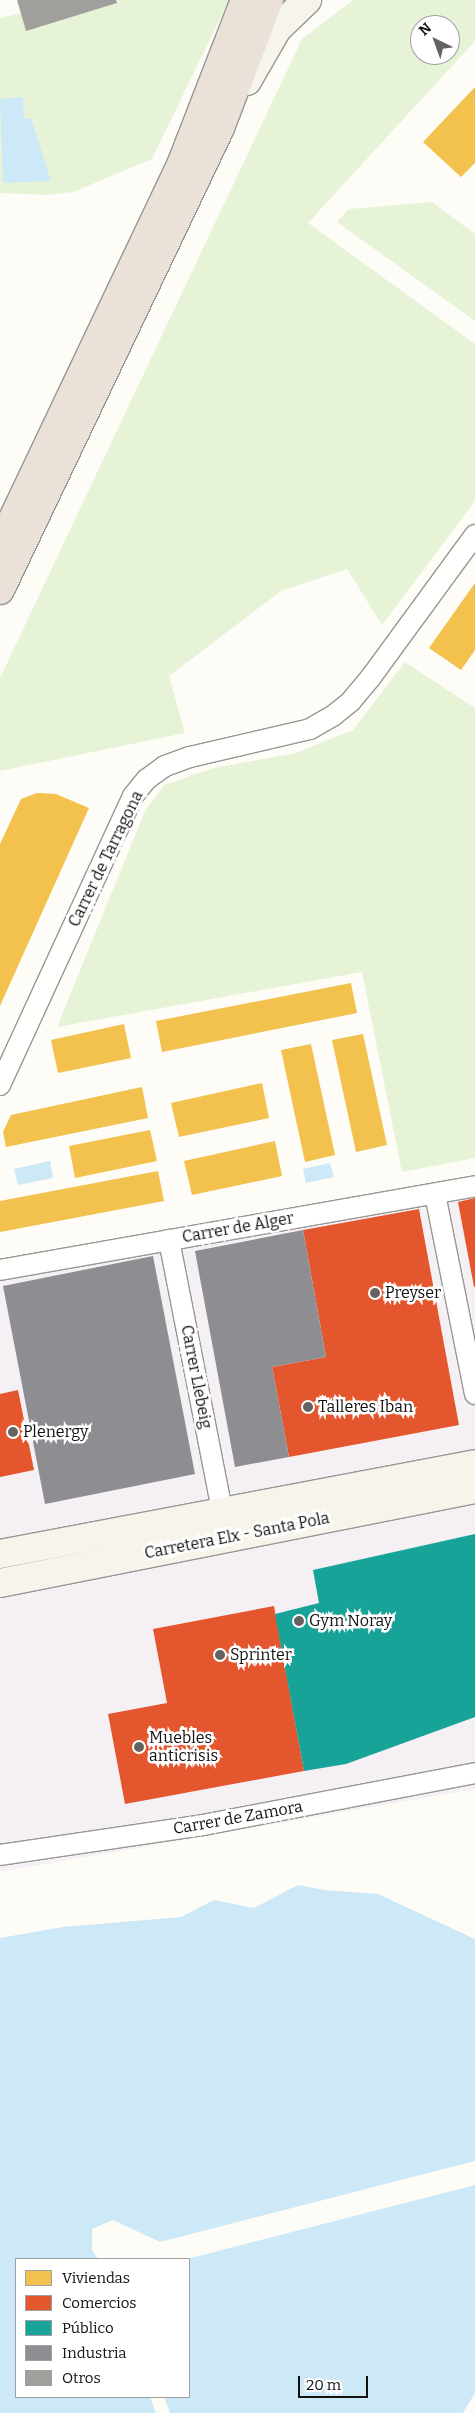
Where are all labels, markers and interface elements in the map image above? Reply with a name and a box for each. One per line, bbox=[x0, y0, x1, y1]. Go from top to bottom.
north arrow bbox=[410, 15, 460, 65]
text: N bbox=[416, 19, 435, 39]
street label: Carrer de Tarragona bbox=[65, 788, 147, 930]
street label: Carrer de Alger bbox=[181, 1209, 295, 1247]
place label: Preyser bbox=[385, 1283, 441, 1303]
marker: Preyser bbox=[369, 1287, 381, 1299]
street label: Carrer Llebeig bbox=[177, 1324, 215, 1430]
place label: Talleres Iban bbox=[318, 1397, 413, 1417]
marker: Talleres Iban bbox=[302, 1401, 314, 1413]
place label: Plenergy bbox=[23, 1422, 89, 1442]
marker: Plenergy bbox=[7, 1426, 19, 1438]
street label: Carretera Elx - Santa Pola bbox=[143, 1509, 331, 1563]
place label: Gym Noray bbox=[309, 1611, 392, 1631]
marker: Gym Noray bbox=[293, 1615, 305, 1627]
place label: Sprinter bbox=[230, 1645, 292, 1665]
marker: Sprinter bbox=[214, 1649, 226, 1661]
place label: Muebles anticrisis bbox=[149, 1728, 218, 1766]
marker: Muebles anticrisis bbox=[133, 1741, 145, 1753]
street label: Carrer de Zamora bbox=[172, 1797, 304, 1839]
legend bbox=[15, 2258, 190, 2398]
text: Viviendas bbox=[62, 2269, 130, 2287]
text: Comercios bbox=[62, 2294, 136, 2312]
text: Público bbox=[62, 2319, 114, 2337]
text: Industria bbox=[62, 2344, 126, 2362]
scale bar bbox=[300, 2366, 370, 2398]
text: Otros bbox=[62, 2369, 101, 2387]
text: 20 m bbox=[306, 2376, 341, 2394]

